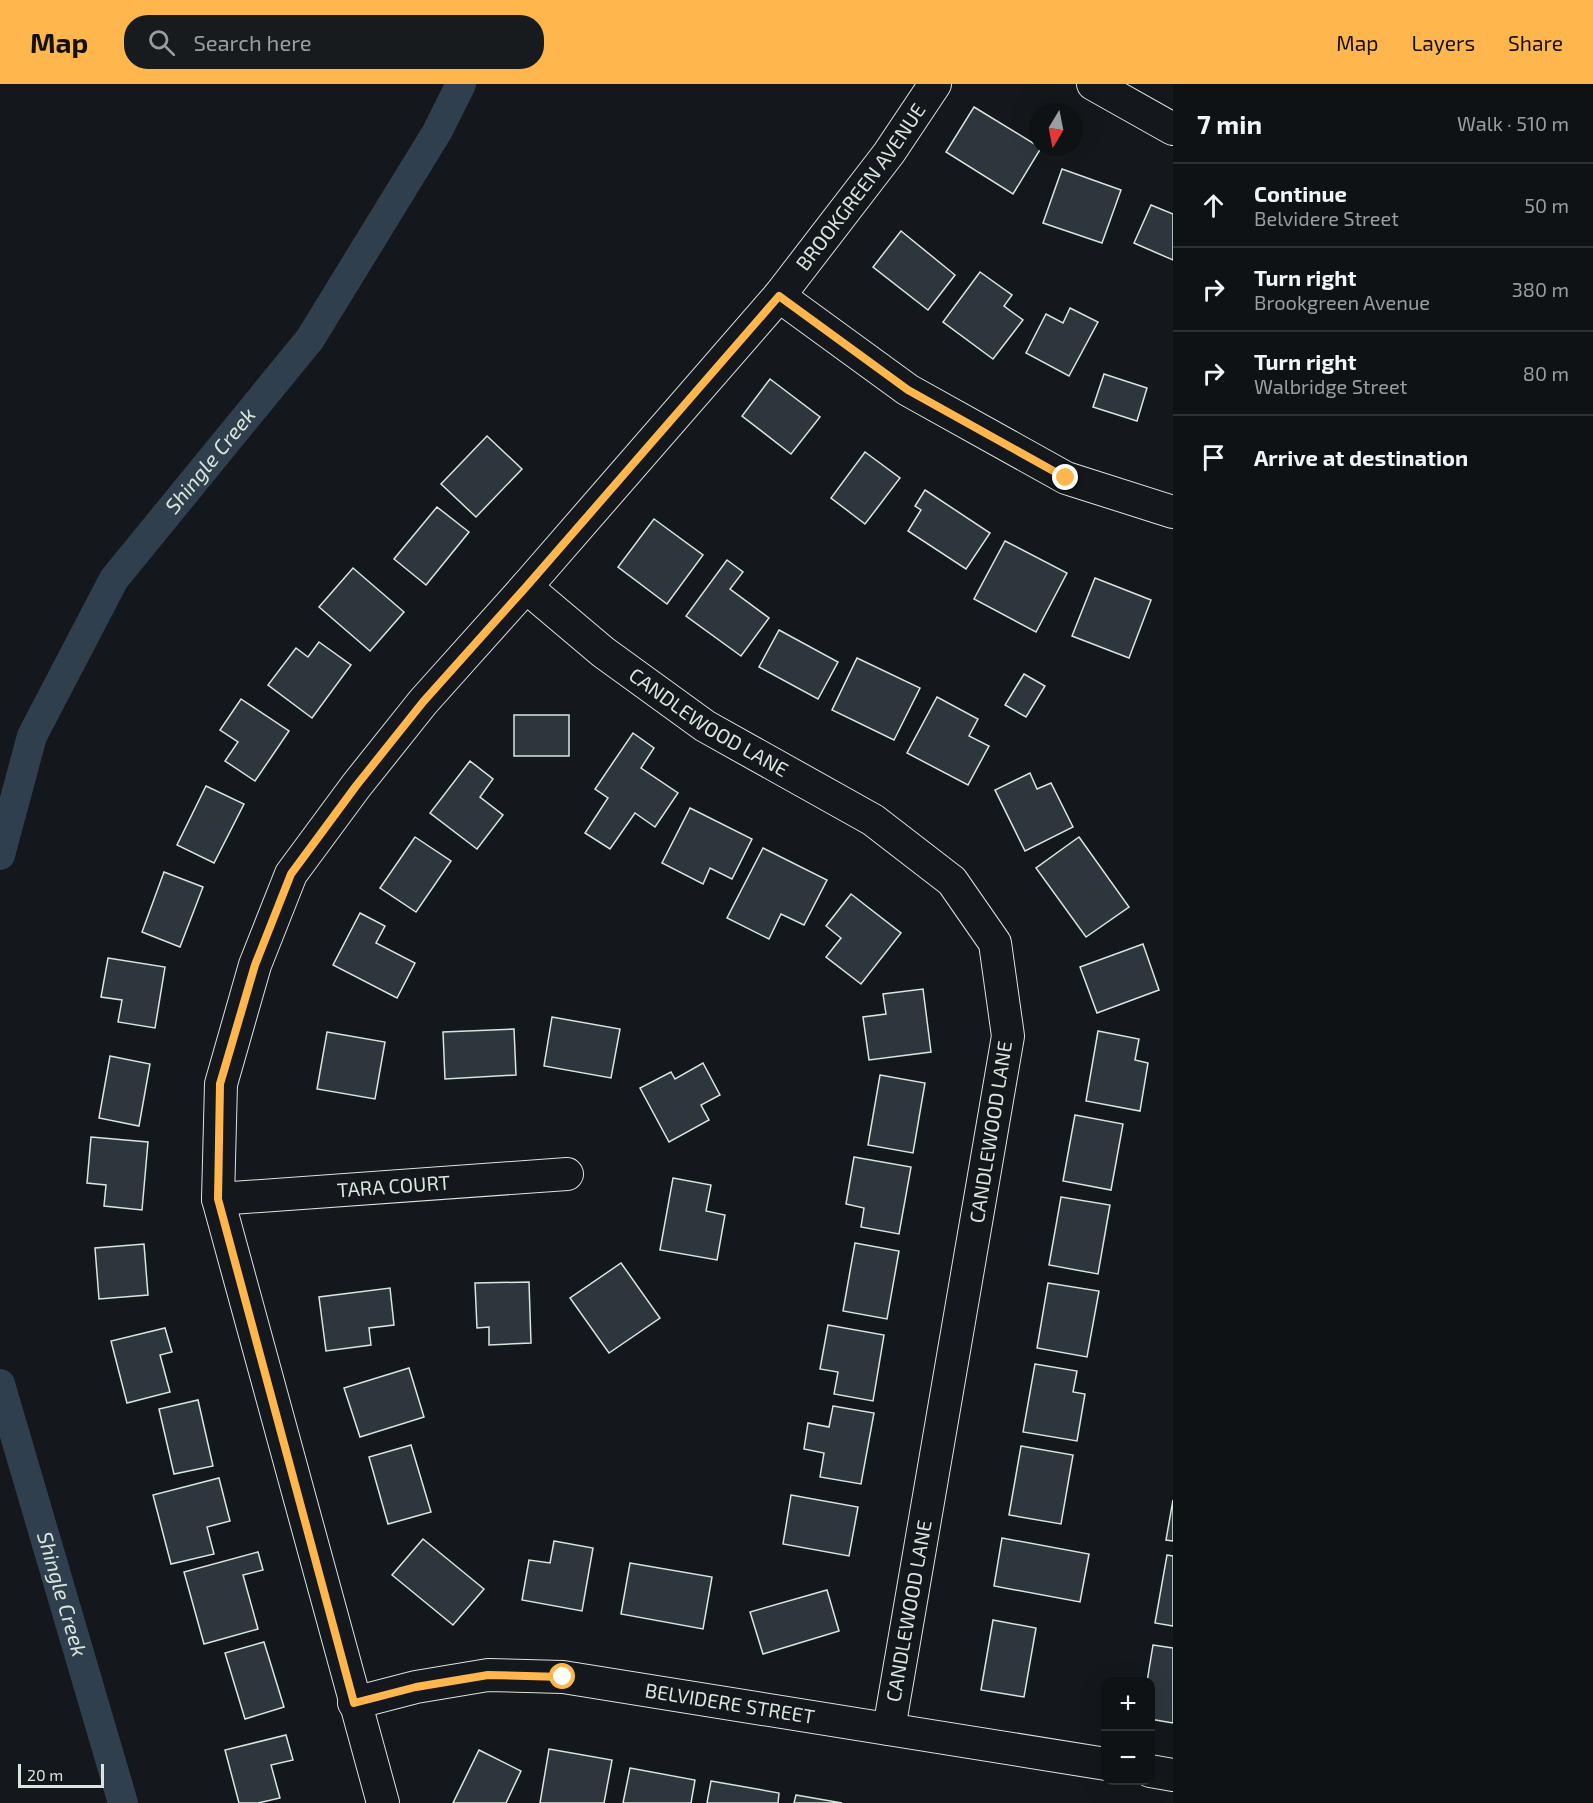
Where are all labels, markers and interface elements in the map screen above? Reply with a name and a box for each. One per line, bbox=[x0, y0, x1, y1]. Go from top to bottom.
search box bbox=[124, 15, 544, 69]
text: Map bbox=[30, 25, 88, 59]
icon: search bbox=[145, 26, 178, 59]
text: Search here bbox=[193, 29, 312, 55]
text: Map bbox=[1336, 30, 1378, 55]
text: Layers bbox=[1411, 30, 1475, 55]
text: Share bbox=[1508, 30, 1563, 55]
street label: BROOKGREEN AVENUE bbox=[790, 98, 930, 275]
north arrow bbox=[1029, 102, 1083, 156]
text: 7 min bbox=[1197, 108, 1262, 139]
text: Walk · 510 m bbox=[1457, 111, 1569, 135]
text: Continue bbox=[1254, 180, 1347, 206]
icon: ahead bbox=[1197, 189, 1230, 222]
text: 50 m bbox=[1524, 193, 1569, 217]
text: Belvidere Street bbox=[1254, 206, 1399, 230]
text: Turn right bbox=[1254, 264, 1356, 290]
icon: right bbox=[1197, 273, 1230, 306]
text: 380 m bbox=[1512, 277, 1569, 301]
text: Brookgreen Avenue bbox=[1254, 290, 1430, 314]
text: Turn right bbox=[1254, 348, 1356, 374]
icon: right bbox=[1197, 357, 1230, 390]
text: 80 m bbox=[1523, 361, 1569, 385]
text: Walbridge Street bbox=[1254, 374, 1407, 398]
water label: Shingle Creek bbox=[159, 402, 260, 518]
icon: arrive bbox=[1197, 441, 1230, 474]
text: Arrive at destination bbox=[1254, 444, 1468, 470]
route end bbox=[1052, 464, 1078, 490]
street label: CANDLEWOOD LANE bbox=[625, 662, 793, 781]
street label: CANDLEWOOD LANE bbox=[964, 1039, 1016, 1225]
street label: TARA COURT bbox=[336, 1169, 451, 1201]
street label: CANDLEWOOD LANE bbox=[880, 1518, 936, 1704]
water label: Shingle Creek bbox=[33, 1528, 93, 1659]
route start bbox=[549, 1663, 575, 1689]
street label: BELVIDERE STREET bbox=[643, 1677, 817, 1728]
map controls bbox=[1101, 1677, 1155, 1785]
button: + bbox=[1101, 1677, 1155, 1731]
button: − bbox=[1101, 1731, 1155, 1785]
scale bar bbox=[18, 1761, 104, 1788]
text: 20 m bbox=[27, 1765, 63, 1784]

